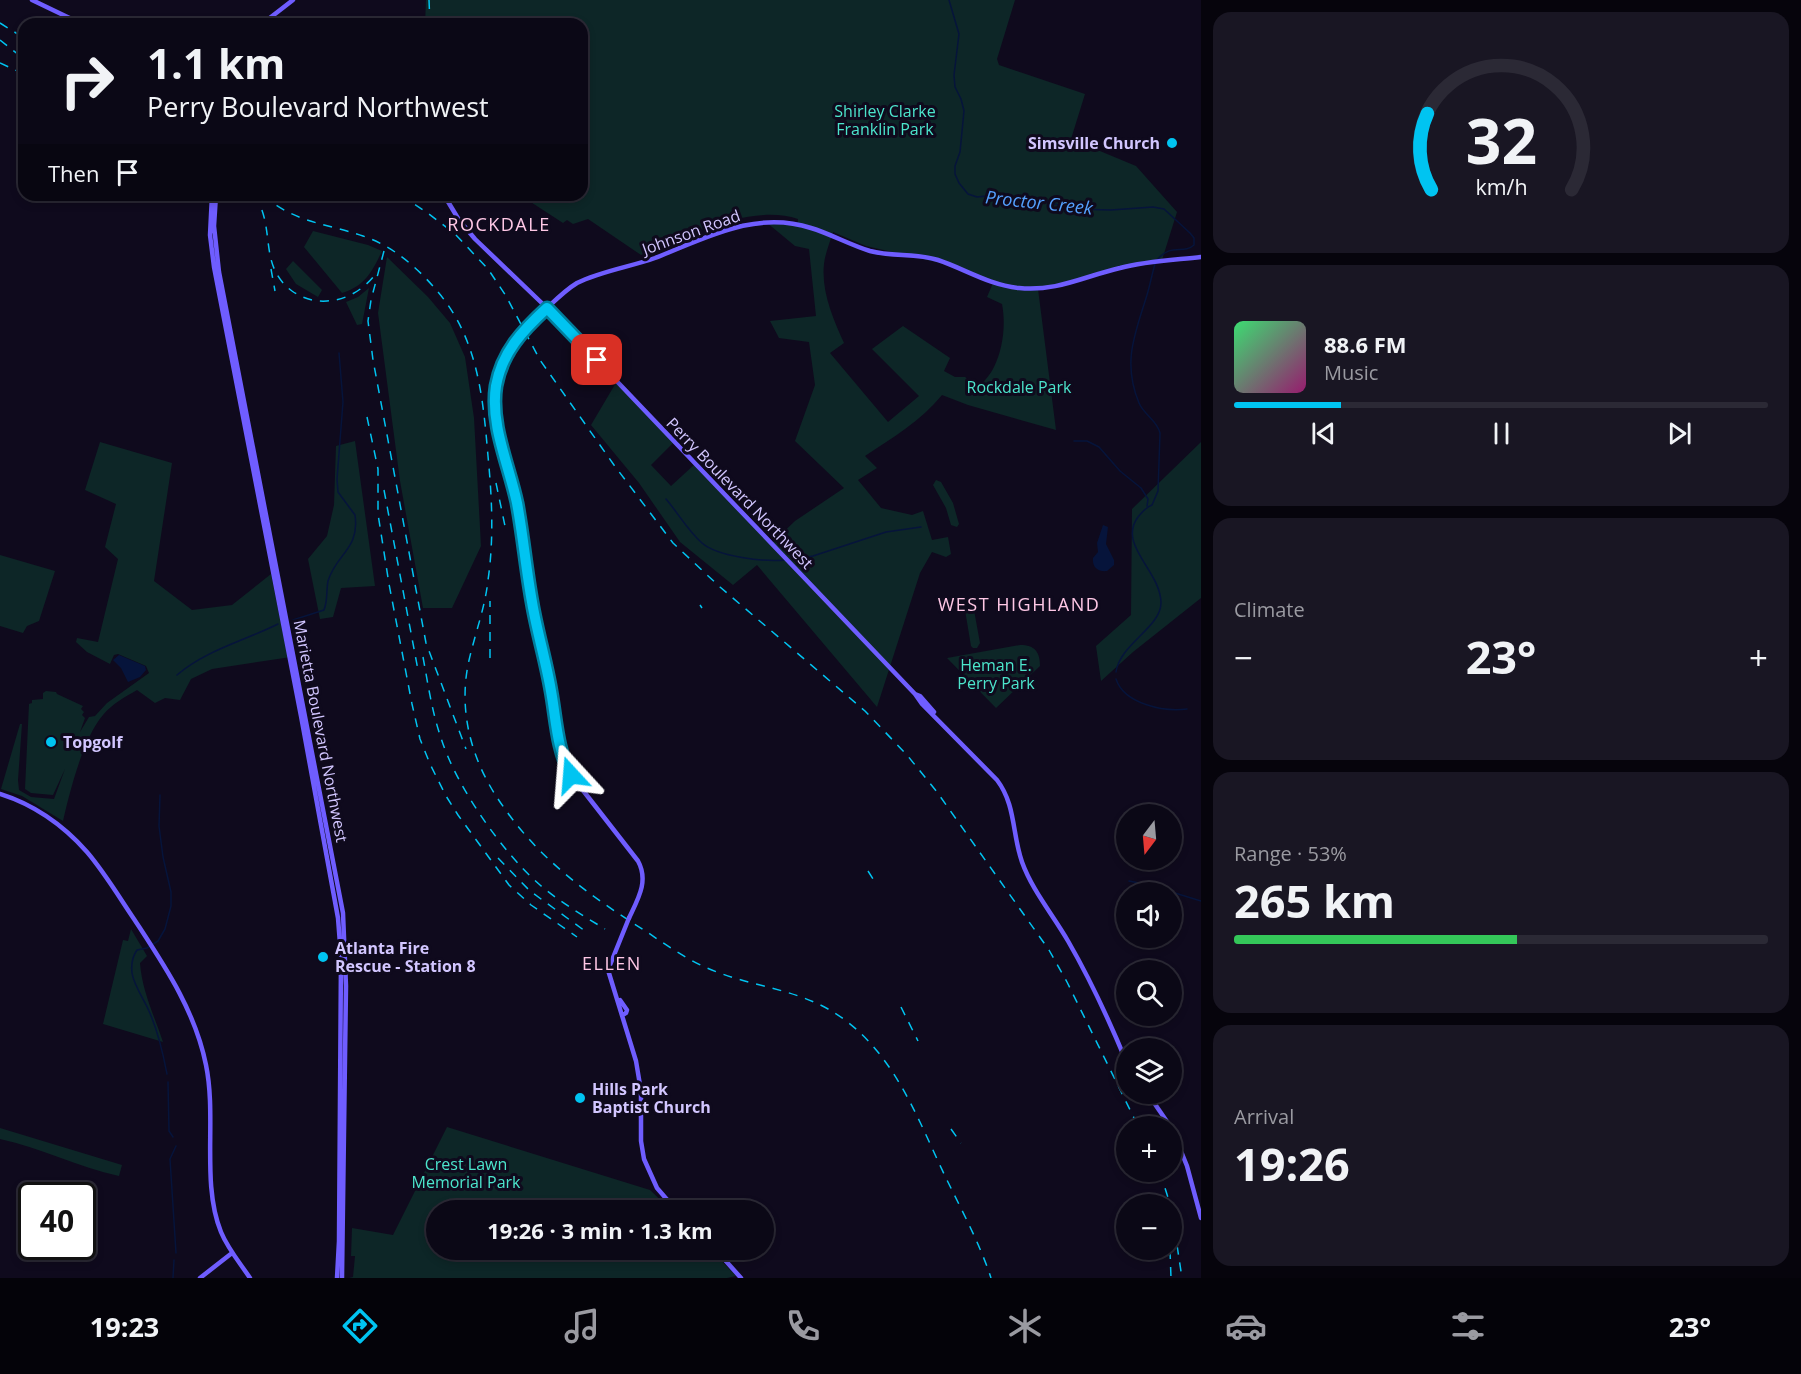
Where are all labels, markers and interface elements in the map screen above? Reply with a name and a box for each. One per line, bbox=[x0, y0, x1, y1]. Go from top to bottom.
text: 1.1 km bbox=[147, 34, 285, 91]
icon: right bbox=[48, 42, 126, 120]
text: Perry Boulevard Northwest bbox=[147, 88, 489, 125]
text: 32 bbox=[1465, 97, 1537, 182]
park label: Shirley Clarke Franklin Park bbox=[834, 100, 936, 140]
place label: Simsville Church bbox=[1028, 132, 1160, 154]
marker: Simsville Church bbox=[1165, 136, 1179, 150]
icon: arrive bbox=[111, 156, 144, 189]
text: Then bbox=[48, 158, 99, 188]
text: km/h bbox=[1475, 172, 1527, 201]
water label: Proctor Creek bbox=[984, 184, 1095, 220]
street label: Johnson Road bbox=[637, 204, 743, 261]
district label: ROCKDALE bbox=[447, 212, 551, 236]
text: 88.6 FM bbox=[1324, 329, 1407, 359]
pin bbox=[571, 334, 622, 385]
icon: arrive bbox=[580, 343, 613, 376]
text: Music bbox=[1324, 359, 1378, 386]
park label: Rockdale Park bbox=[967, 376, 1072, 398]
street label: Perry Boulevard Northwest bbox=[662, 413, 818, 574]
icon: previous bbox=[1307, 417, 1340, 450]
icon: pause bbox=[1485, 417, 1518, 450]
icon: next bbox=[1663, 417, 1696, 450]
district label: WEST HIGHLAND bbox=[938, 592, 1100, 616]
text: Climate bbox=[1234, 596, 1305, 623]
street label: Marietta Boulevard Northwest bbox=[289, 618, 353, 844]
text: 23° bbox=[1466, 626, 1536, 687]
text: − bbox=[1234, 635, 1253, 680]
text: + bbox=[1749, 635, 1768, 680]
park label: Heman E. Perry Park bbox=[957, 654, 1035, 694]
place label: Topgolf bbox=[63, 731, 123, 753]
marker: Topgolf bbox=[44, 735, 58, 749]
position arrow bbox=[539, 743, 603, 807]
north arrow bbox=[1116, 804, 1182, 870]
map controls bbox=[1116, 804, 1182, 1260]
text: Range · 53% bbox=[1234, 840, 1347, 867]
text: 265 km bbox=[1234, 870, 1395, 931]
button: sound bbox=[1116, 882, 1182, 948]
place label: Atlanta Fire Rescue - Station 8 bbox=[335, 937, 476, 977]
marker: Atlanta Fire Rescue - Station 8 bbox=[316, 950, 330, 964]
district label: ELLEN bbox=[582, 951, 642, 975]
button: search bbox=[1116, 960, 1182, 1026]
button: layers bbox=[1116, 1038, 1182, 1104]
place label: Hills Park Baptist Church bbox=[592, 1078, 711, 1118]
marker: Hills Park Baptist Church bbox=[573, 1091, 587, 1105]
text: Arrival bbox=[1234, 1103, 1294, 1130]
button: + bbox=[1116, 1116, 1182, 1182]
text: 19:26 bbox=[1234, 1133, 1350, 1194]
park label: Crest Lawn Memorial Park bbox=[412, 1153, 521, 1193]
speed limit sign: 40 bbox=[18, 1182, 96, 1260]
button: − bbox=[1116, 1194, 1182, 1260]
text: 19:26 · 3 min · 1.3 km bbox=[487, 1215, 713, 1245]
icon: directions bbox=[339, 1305, 381, 1347]
icon: music bbox=[561, 1305, 603, 1347]
icon: phone bbox=[782, 1305, 824, 1347]
icon: climate bbox=[1004, 1305, 1046, 1347]
icon: car bbox=[1225, 1305, 1267, 1347]
icon: filters bbox=[1447, 1305, 1489, 1347]
text: 19:23 bbox=[90, 1308, 159, 1345]
text: 23° bbox=[1669, 1308, 1711, 1345]

